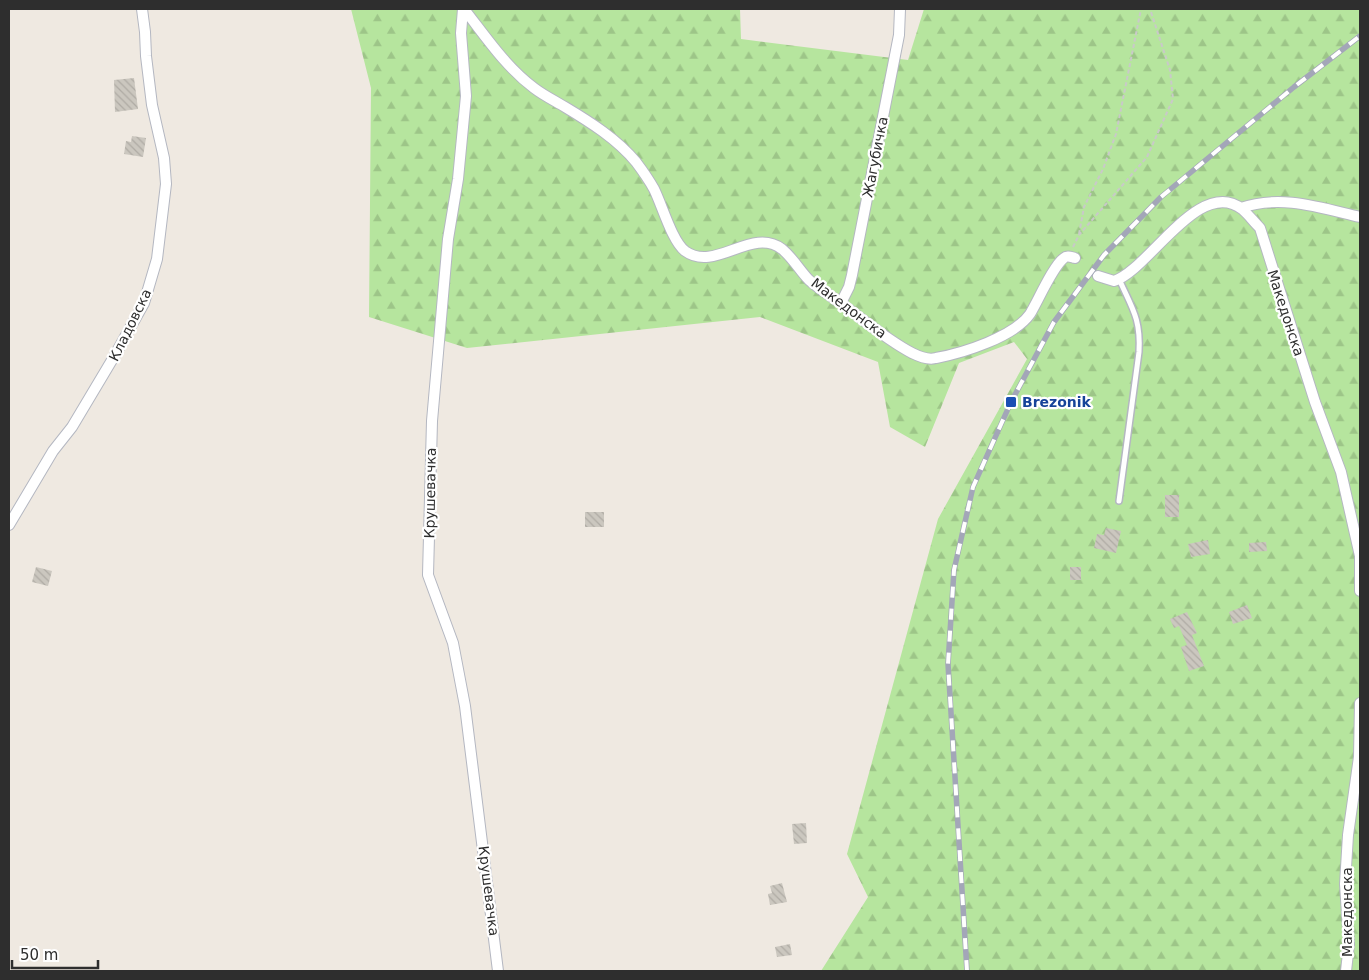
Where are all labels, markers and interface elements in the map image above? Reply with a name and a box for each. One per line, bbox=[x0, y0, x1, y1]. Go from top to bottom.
street label: Жагубичка bbox=[859, 115, 891, 199]
street label: Македонска bbox=[1265, 268, 1307, 358]
street label: Македонска bbox=[808, 275, 890, 341]
street label: Кладовска bbox=[106, 286, 154, 364]
place label: Brezonik bbox=[1022, 394, 1092, 410]
marker: Brezonik bbox=[1004, 395, 1018, 409]
street label: Крушевачка bbox=[421, 448, 439, 538]
street label: Крушевачка bbox=[476, 845, 502, 937]
street label: Македонска bbox=[1339, 867, 1355, 957]
scale bar bbox=[12, 938, 99, 970]
text: 50 m bbox=[20, 946, 58, 964]

